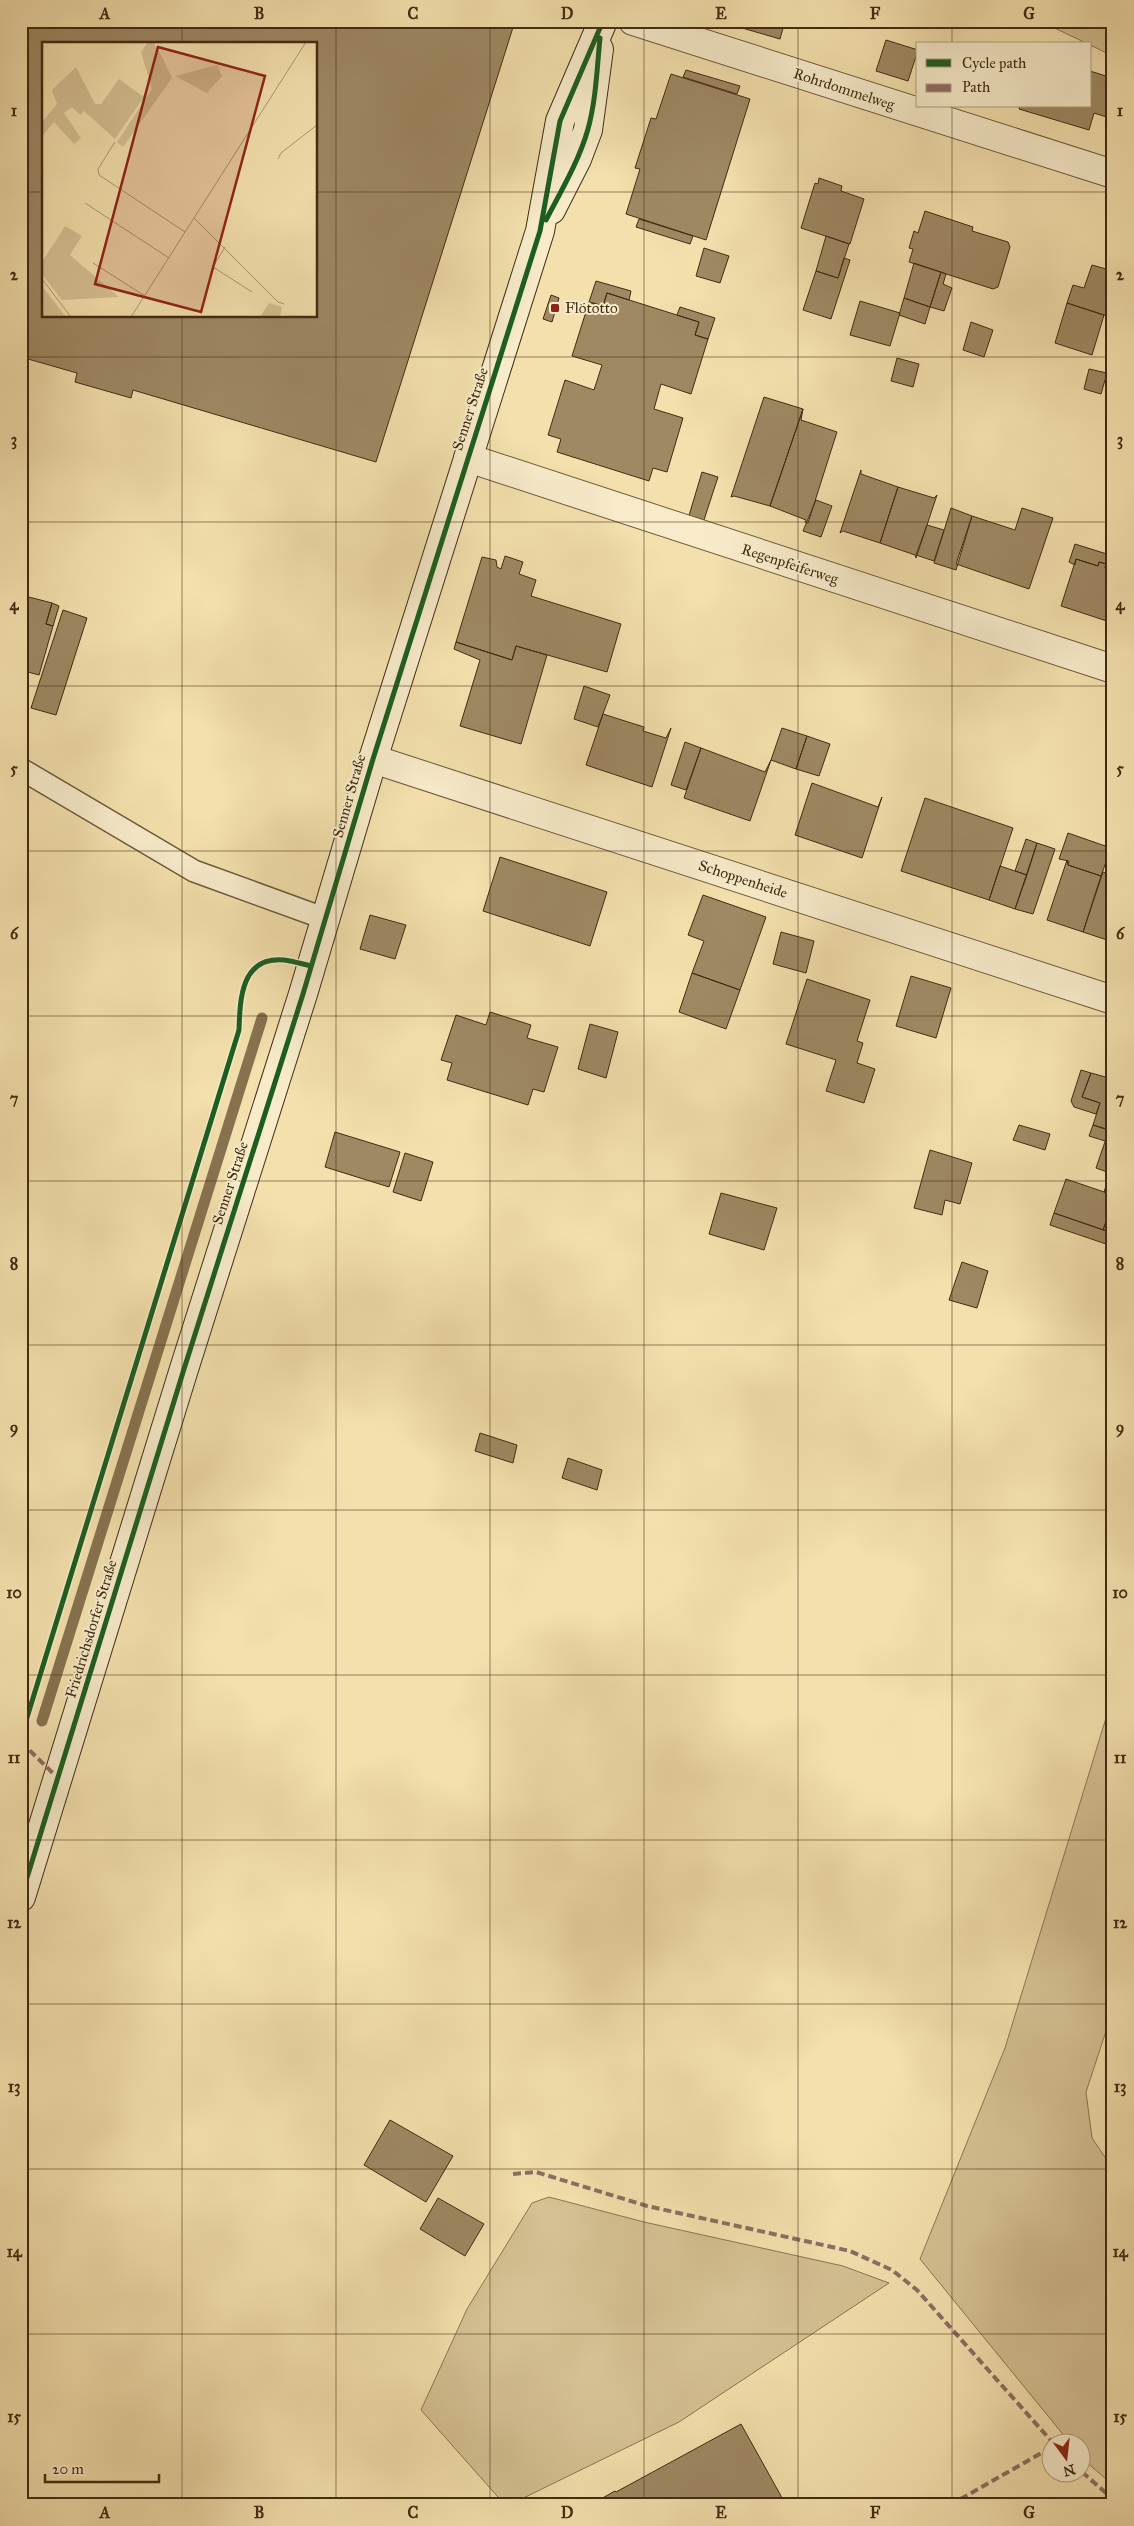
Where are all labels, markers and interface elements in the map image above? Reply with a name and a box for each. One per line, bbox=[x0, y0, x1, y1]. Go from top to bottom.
text: A bbox=[99, 4, 111, 23]
text: B bbox=[254, 4, 264, 23]
text: C bbox=[408, 4, 419, 23]
text: D bbox=[561, 4, 574, 23]
text: E bbox=[715, 4, 727, 23]
text: F bbox=[870, 4, 881, 23]
text: G bbox=[1023, 4, 1035, 23]
inset map bbox=[42, 42, 318, 318]
legend bbox=[916, 42, 1092, 108]
text: Cycle path bbox=[962, 54, 1027, 72]
street label: Rohrdommelweg bbox=[791, 64, 898, 114]
text: Path bbox=[962, 78, 991, 96]
text: 1 bbox=[11, 101, 18, 120]
text: 1 bbox=[1117, 101, 1124, 120]
text: 2 bbox=[10, 265, 19, 284]
text: 2 bbox=[1116, 265, 1125, 284]
place label: Flötotto bbox=[565, 299, 618, 317]
marker: Flötotto bbox=[549, 302, 561, 314]
street label: Senner Straße bbox=[448, 365, 492, 453]
text: 3 bbox=[11, 430, 17, 450]
text: 3 bbox=[1117, 430, 1123, 450]
street label: Regenpfeiferweg bbox=[739, 540, 842, 588]
text: 4 bbox=[10, 595, 20, 615]
text: 4 bbox=[1116, 595, 1126, 615]
street label: Senner Straße bbox=[328, 752, 370, 840]
text: 5 bbox=[10, 759, 18, 778]
text: 5 bbox=[1116, 759, 1124, 778]
street label: Schoppenheide bbox=[696, 856, 790, 902]
text: 6 bbox=[10, 924, 19, 943]
text: 6 bbox=[1116, 924, 1125, 943]
text: 7 bbox=[10, 1089, 19, 1108]
text: 7 bbox=[1116, 1089, 1125, 1108]
street label: Senner Straße bbox=[208, 1139, 252, 1227]
text: 8 bbox=[10, 1254, 18, 1273]
text: 8 bbox=[1116, 1254, 1124, 1273]
text: 9 bbox=[10, 1418, 18, 1438]
text: 9 bbox=[1116, 1418, 1124, 1438]
street label: Friedrichsdorfer Straße bbox=[61, 1558, 121, 1700]
text: 10 bbox=[6, 1583, 22, 1602]
text: 10 bbox=[1112, 1583, 1128, 1602]
text: 11 bbox=[8, 1748, 21, 1767]
text: 11 bbox=[1114, 1748, 1127, 1767]
text: 12 bbox=[7, 1913, 22, 1932]
text: 12 bbox=[1113, 1913, 1128, 1932]
text: 13 bbox=[8, 2077, 20, 2097]
text: 13 bbox=[1114, 2077, 1126, 2097]
text: 14 bbox=[6, 2242, 23, 2262]
text: 14 bbox=[1112, 2242, 1129, 2262]
text: 15 bbox=[7, 2407, 21, 2426]
text: 15 bbox=[1113, 2407, 1127, 2426]
north arrow bbox=[1042, 2434, 1092, 2484]
scale bar bbox=[45, 2451, 159, 2483]
text: 20 m bbox=[52, 2460, 84, 2478]
text: N bbox=[1061, 2460, 1077, 2480]
text: A bbox=[99, 2503, 111, 2522]
text: B bbox=[254, 2503, 264, 2522]
text: C bbox=[408, 2503, 419, 2522]
text: D bbox=[561, 2503, 574, 2522]
text: E bbox=[715, 2503, 727, 2522]
text: F bbox=[870, 2503, 881, 2522]
text: G bbox=[1023, 2503, 1035, 2522]

